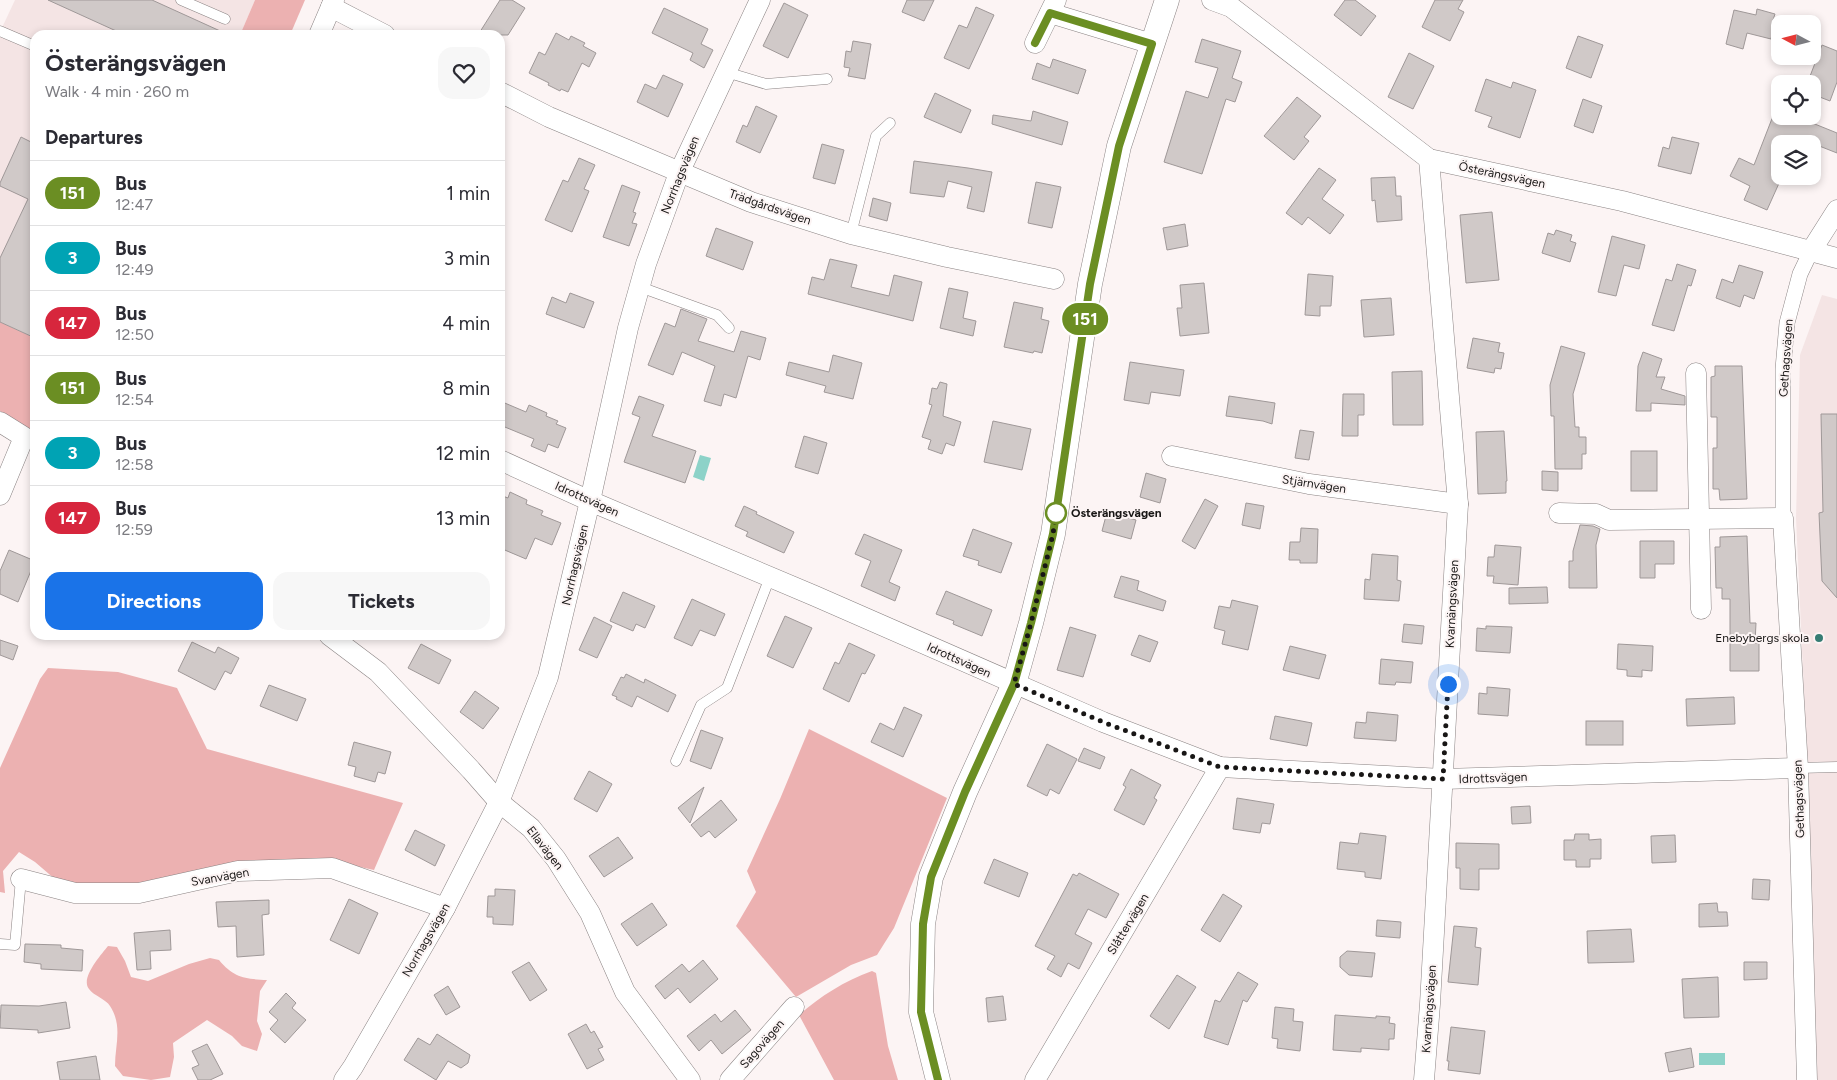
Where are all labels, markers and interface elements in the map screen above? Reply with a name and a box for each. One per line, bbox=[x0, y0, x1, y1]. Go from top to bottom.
north arrow bbox=[1771, 15, 1821, 65]
map controls bbox=[1771, 15, 1821, 185]
button: heart bbox=[438, 47, 490, 99]
text: Österängsvägen bbox=[45, 48, 226, 77]
button: locate bbox=[1771, 75, 1821, 125]
text: Walk · 4 min · 260 m bbox=[45, 82, 189, 101]
text: Departures bbox=[45, 126, 143, 149]
street label: Norrhagsvägen bbox=[658, 134, 702, 216]
button: layers bbox=[1771, 135, 1821, 185]
street label: Österängsvägen bbox=[1457, 159, 1547, 191]
text: Bus bbox=[115, 172, 146, 195]
text: 151 bbox=[60, 182, 85, 204]
text: 1 min bbox=[446, 182, 490, 205]
street label: Trädgårdsvägen bbox=[727, 186, 813, 228]
text: 12:47 bbox=[115, 195, 153, 214]
text: Bus bbox=[115, 237, 146, 260]
text: 3 bbox=[67, 247, 78, 269]
text: 3 min bbox=[444, 247, 490, 270]
text: 12:49 bbox=[115, 260, 154, 279]
text: Bus bbox=[115, 302, 146, 325]
line badge: 151 bbox=[1056, 303, 1114, 335]
text: 151 bbox=[1072, 308, 1098, 330]
text: 147 bbox=[58, 312, 87, 334]
text: 4 min bbox=[442, 312, 490, 335]
street label: Gethagsvägen bbox=[1776, 318, 1796, 398]
text: 12:50 bbox=[115, 325, 154, 344]
text: Bus bbox=[115, 367, 146, 390]
text: 151 bbox=[60, 377, 85, 399]
text: 8 min bbox=[442, 377, 490, 400]
text: 12:54 bbox=[115, 390, 154, 409]
text: Bus bbox=[115, 432, 146, 455]
text: 3 bbox=[67, 442, 78, 464]
text: 12 min bbox=[436, 442, 490, 465]
text: 12:58 bbox=[115, 455, 154, 474]
street label: Stjärnvägen bbox=[1281, 472, 1347, 496]
street label: Idrottsvägen bbox=[553, 479, 621, 519]
text: Bus bbox=[115, 497, 146, 520]
marker: Österängsvägen bbox=[1045, 502, 1067, 524]
place label: Österängsvägen bbox=[1071, 506, 1162, 520]
text: 147 bbox=[58, 507, 87, 529]
text: 13 min bbox=[436, 507, 490, 530]
text: 12:59 bbox=[115, 520, 153, 539]
street label: Norrhagsvägen bbox=[559, 523, 591, 607]
street label: Kvarnängsvägen bbox=[1443, 559, 1461, 648]
button: Directions bbox=[45, 572, 263, 630]
button: Tickets bbox=[273, 572, 490, 630]
place label: Enebybergs skola bbox=[1715, 631, 1809, 645]
marker: Enebybergs skola bbox=[1813, 632, 1825, 644]
street label: Idrottsvägen bbox=[925, 640, 993, 680]
your location bbox=[1436, 672, 1461, 697]
street label: Gethagsvägen bbox=[1791, 759, 1807, 838]
street label: Idrottsvägen bbox=[1458, 770, 1528, 786]
street label: Ellavägen bbox=[524, 824, 566, 873]
street label: Svanvägen bbox=[190, 865, 250, 889]
street label: Slåttervägen bbox=[1104, 891, 1152, 957]
street label: Norrhagsvägen bbox=[399, 901, 453, 979]
street label: Kvarnängsvägen bbox=[1419, 964, 1439, 1054]
street label: Sagovägen bbox=[737, 1017, 787, 1071]

